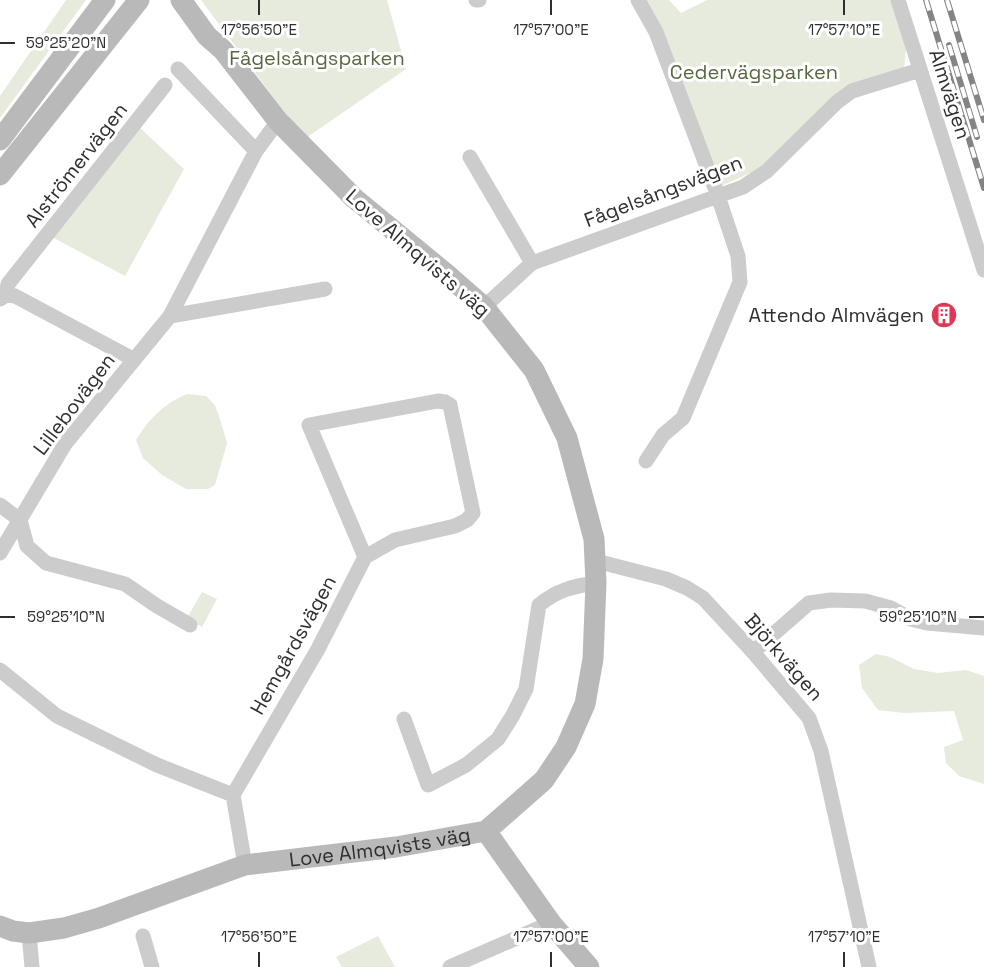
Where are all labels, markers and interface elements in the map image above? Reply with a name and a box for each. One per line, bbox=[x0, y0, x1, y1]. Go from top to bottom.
text: 17°56'50"E bbox=[221, 20, 297, 39]
text: 17°57'00"E bbox=[513, 20, 589, 39]
text: 17°57'10"E bbox=[808, 20, 880, 39]
text: 59°25'20"N bbox=[26, 33, 106, 52]
park label: Fågelsångsparken bbox=[229, 45, 405, 71]
street label: Almvägen bbox=[923, 46, 977, 142]
park label: Cedervägsparken bbox=[670, 59, 838, 85]
street label: Alströmervägen bbox=[19, 97, 133, 233]
street label: Fågelsångsvägen bbox=[580, 149, 746, 233]
street label: Love Almqvists väg bbox=[340, 183, 496, 323]
building icon: Attendo Almvägen bbox=[929, 300, 959, 330]
place label: Attendo Almvägen bbox=[749, 302, 924, 328]
street label: Lillebovägen bbox=[27, 348, 121, 460]
street label: Hemgårdsvägen bbox=[244, 571, 342, 719]
text: 59°25'10"N bbox=[27, 607, 105, 626]
text: 59°25'10"N bbox=[879, 607, 957, 626]
street label: Björkvägen bbox=[739, 608, 829, 706]
street label: Love Almqvists väg bbox=[288, 821, 472, 873]
text: 17°56'50"E bbox=[221, 927, 297, 946]
text: 17°57'00"E bbox=[513, 927, 589, 946]
text: 17°57'10"E bbox=[808, 927, 880, 946]

